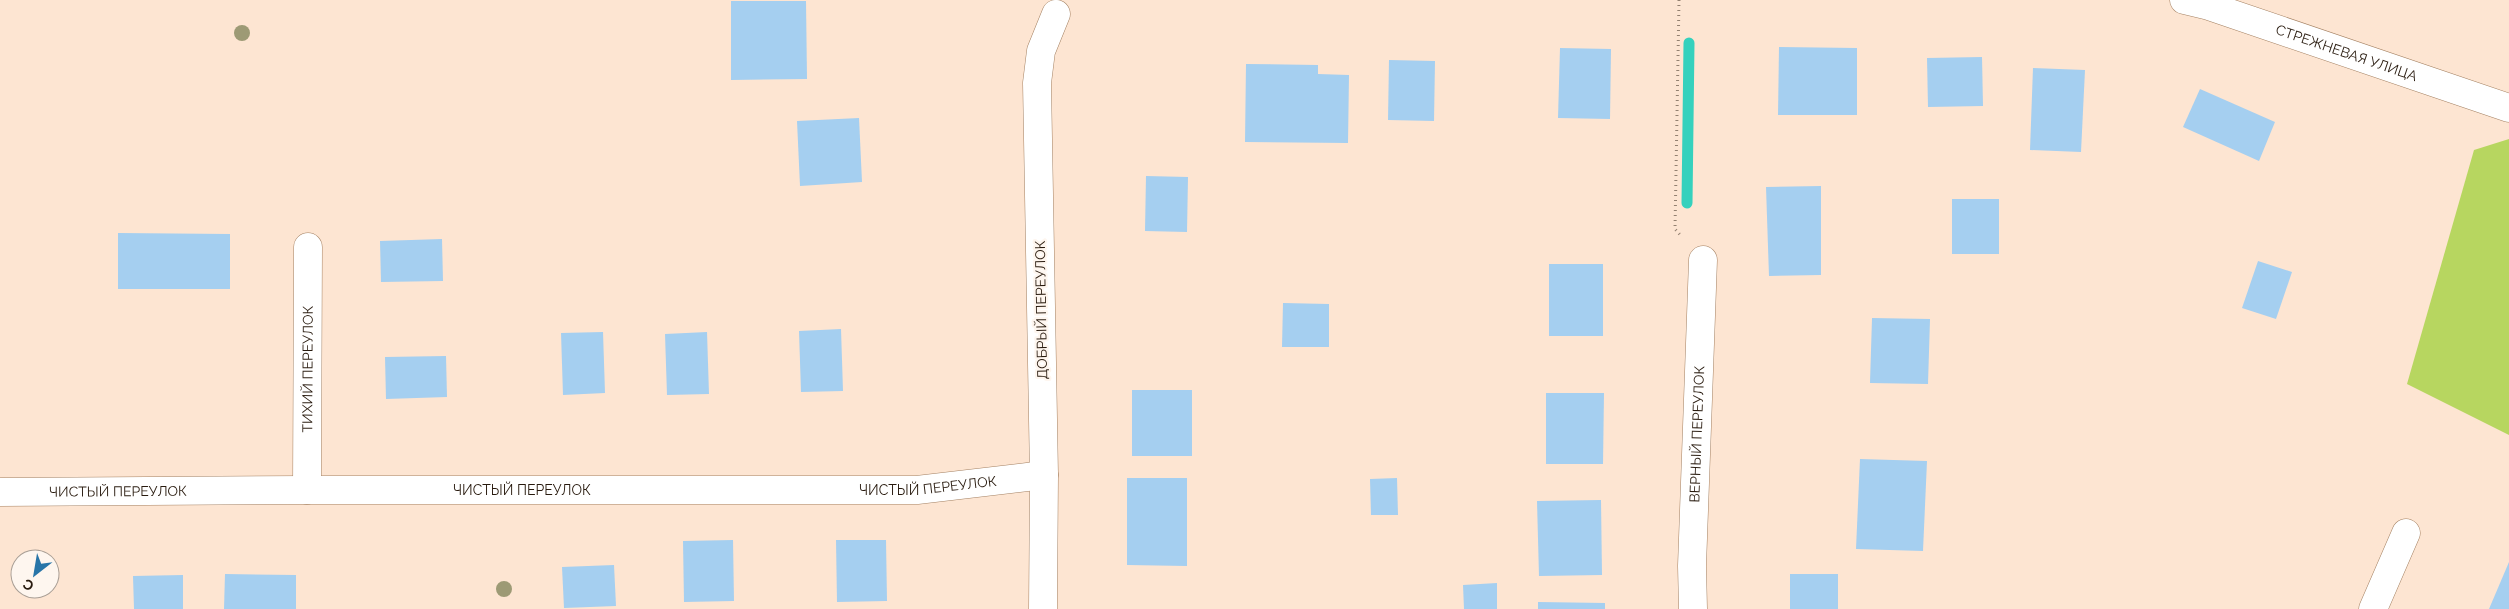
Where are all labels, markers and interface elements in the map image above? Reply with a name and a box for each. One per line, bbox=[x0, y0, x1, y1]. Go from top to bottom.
street label: СТРЕЖНЕВАЯ УЛИЦА bbox=[2274, 21, 2420, 84]
street label: ДОБРЫЙ ПЕРЕУЛОК bbox=[1031, 240, 1050, 380]
street label: ТИХИЙ ПЕРЕУЛОК bbox=[298, 305, 316, 432]
street label: ВЕРНЫЙ ПЕРЕУЛОК bbox=[1686, 365, 1707, 503]
street label: ЧИСТЫЙ ПЕРЕУЛОК bbox=[859, 473, 997, 498]
street label: ЧИСТЫЙ ПЕРЕУЛОК bbox=[453, 481, 591, 498]
street label: ЧИСТЫЙ ПЕРЕУЛОК bbox=[49, 482, 187, 500]
north arrow bbox=[10, 549, 60, 599]
text: С bbox=[20, 576, 37, 594]

